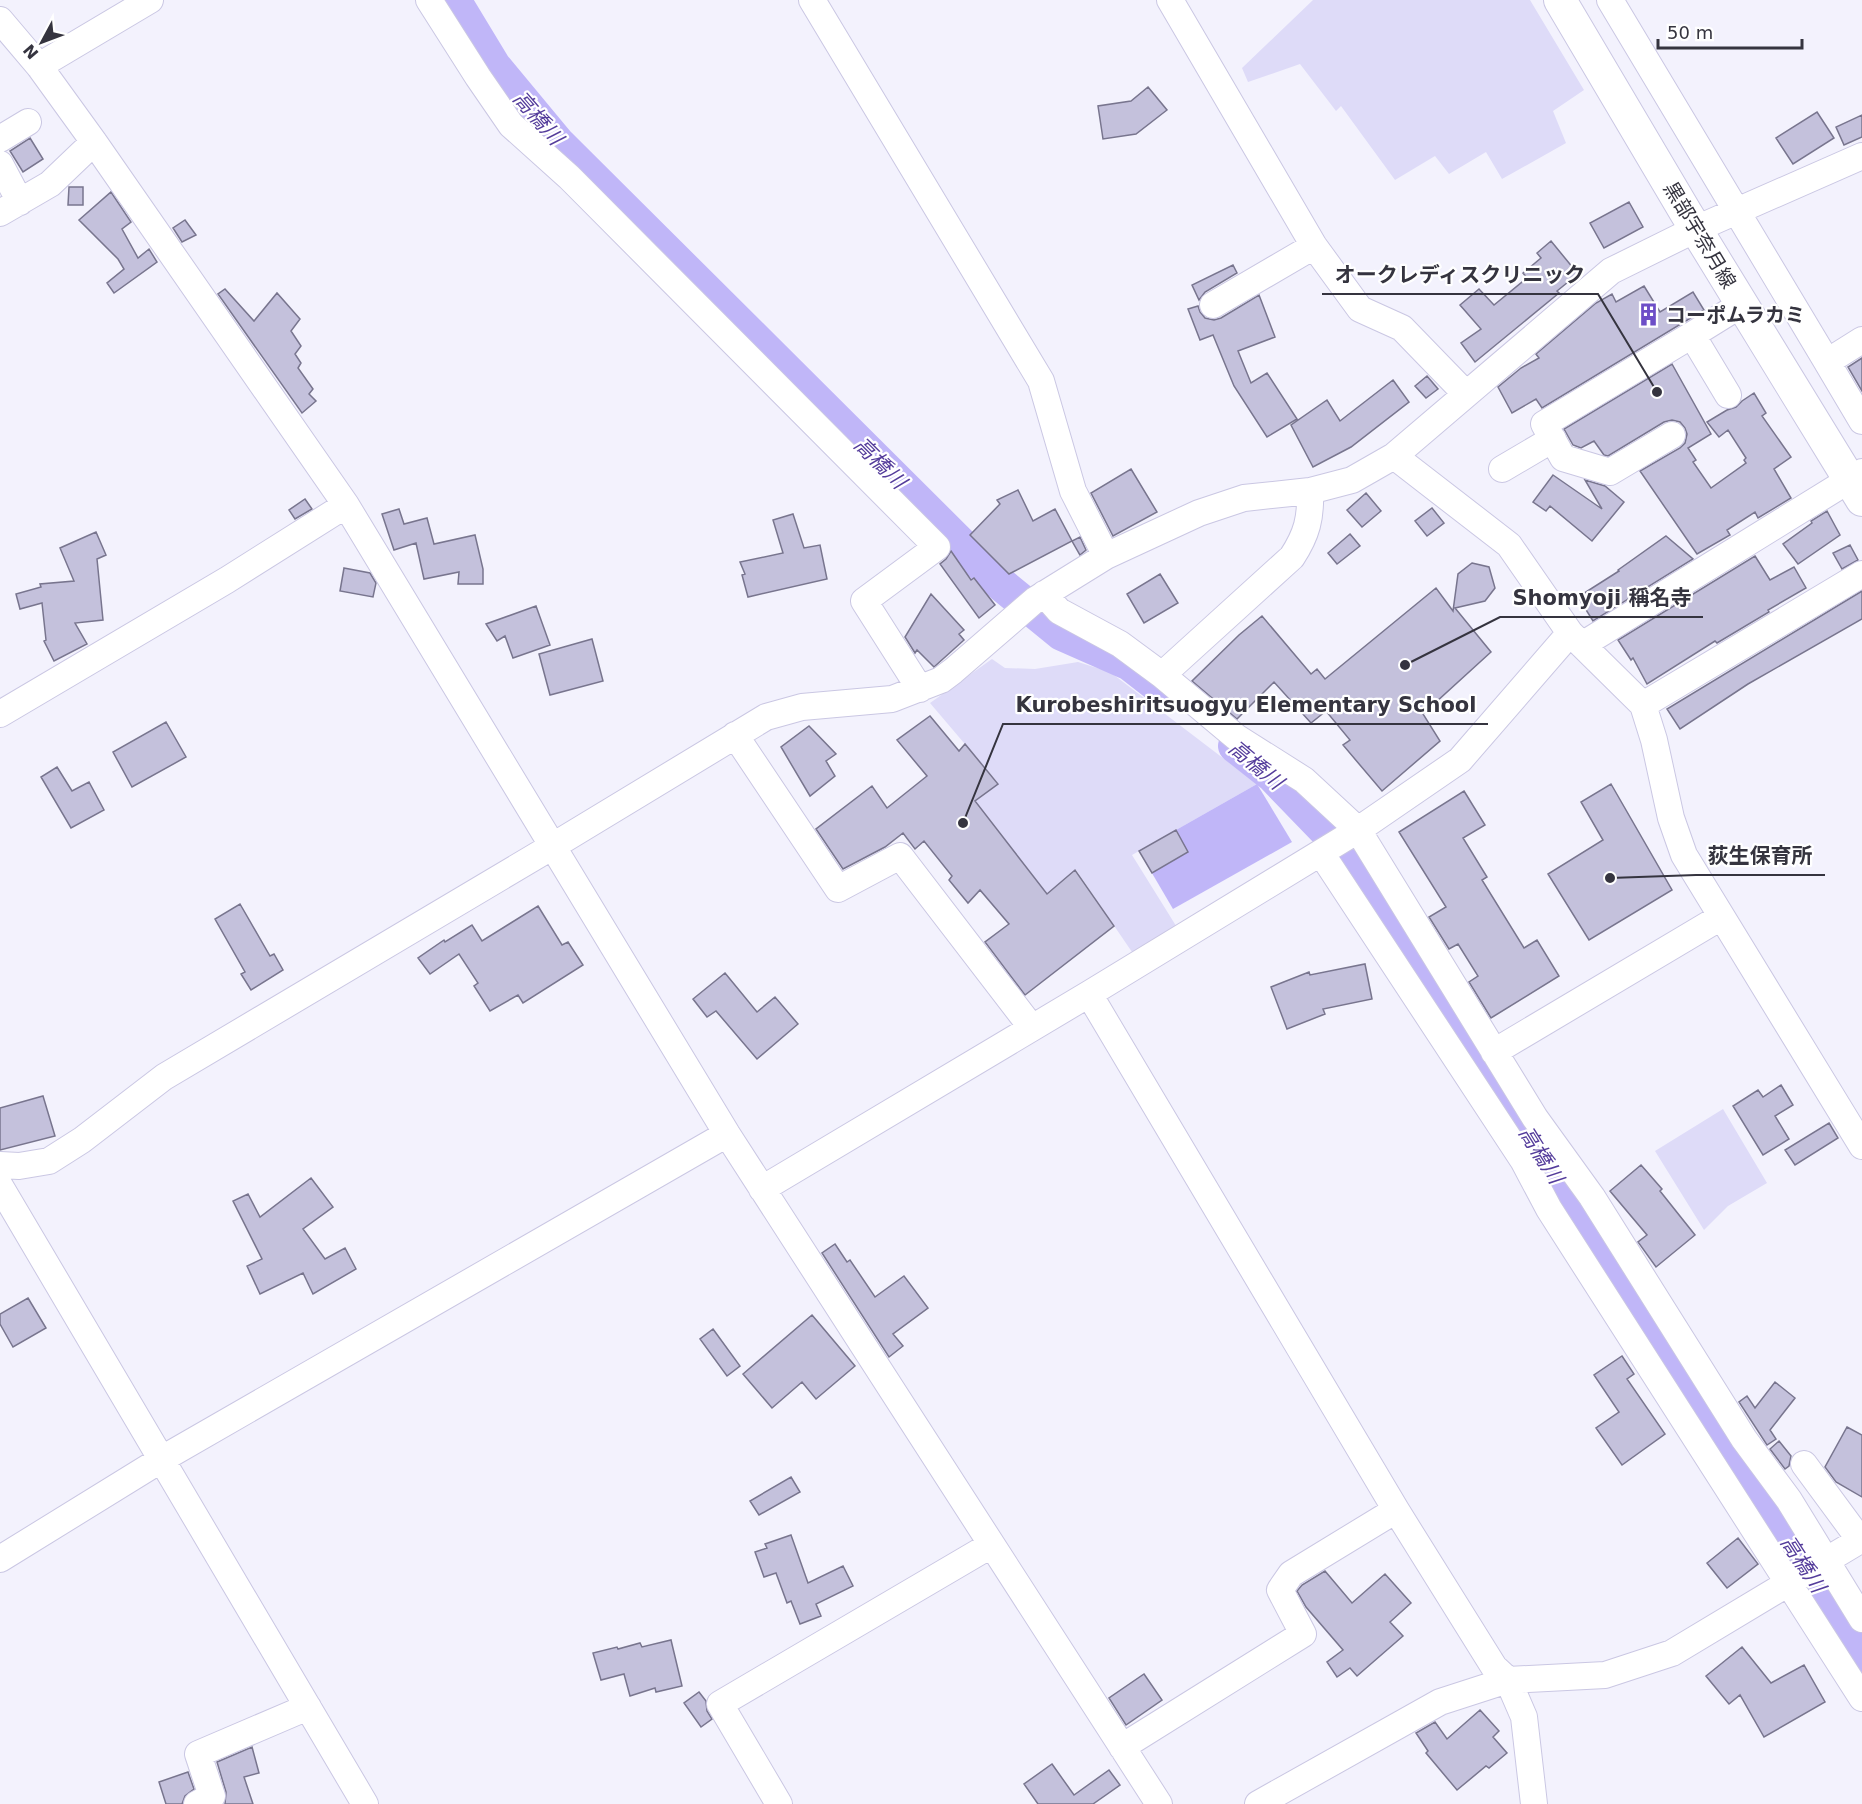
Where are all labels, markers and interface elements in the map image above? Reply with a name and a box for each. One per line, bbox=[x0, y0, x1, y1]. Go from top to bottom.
north arrow bbox=[12, 12, 72, 72]
scale bar bbox=[1658, 12, 1802, 50]
text: 50 m bbox=[1667, 22, 1713, 43]
text: N bbox=[19, 40, 43, 63]
water label: 高橋川 bbox=[508, 86, 569, 151]
street label: 黒部宇奈月線 bbox=[1659, 177, 1741, 293]
callout: オークレディスクリニック bbox=[1322, 255, 1598, 294]
text: オークレディスクリニック bbox=[1335, 263, 1585, 287]
building icon: コーポムラカミ bbox=[1635, 302, 1661, 328]
place label: コーポムラカミ bbox=[1666, 303, 1805, 327]
water label: 高橋川 bbox=[849, 432, 912, 495]
callout: Shomyoji 稱名寺 bbox=[1500, 578, 1703, 617]
text: Shomyoji 稱名寺 bbox=[1512, 586, 1692, 610]
callout: Kurobeshiritsuogyu Elementary School bbox=[1003, 685, 1488, 724]
text: Kurobeshiritsuogyu Elementary School bbox=[1015, 693, 1477, 717]
water label: 高橋川 bbox=[1224, 736, 1289, 796]
callout: 荻生保育所 bbox=[1696, 836, 1825, 875]
text: 荻生保育所 bbox=[1708, 844, 1813, 868]
water label: 高橋川 bbox=[1514, 1122, 1569, 1190]
water label: 高橋川 bbox=[1776, 1531, 1831, 1599]

